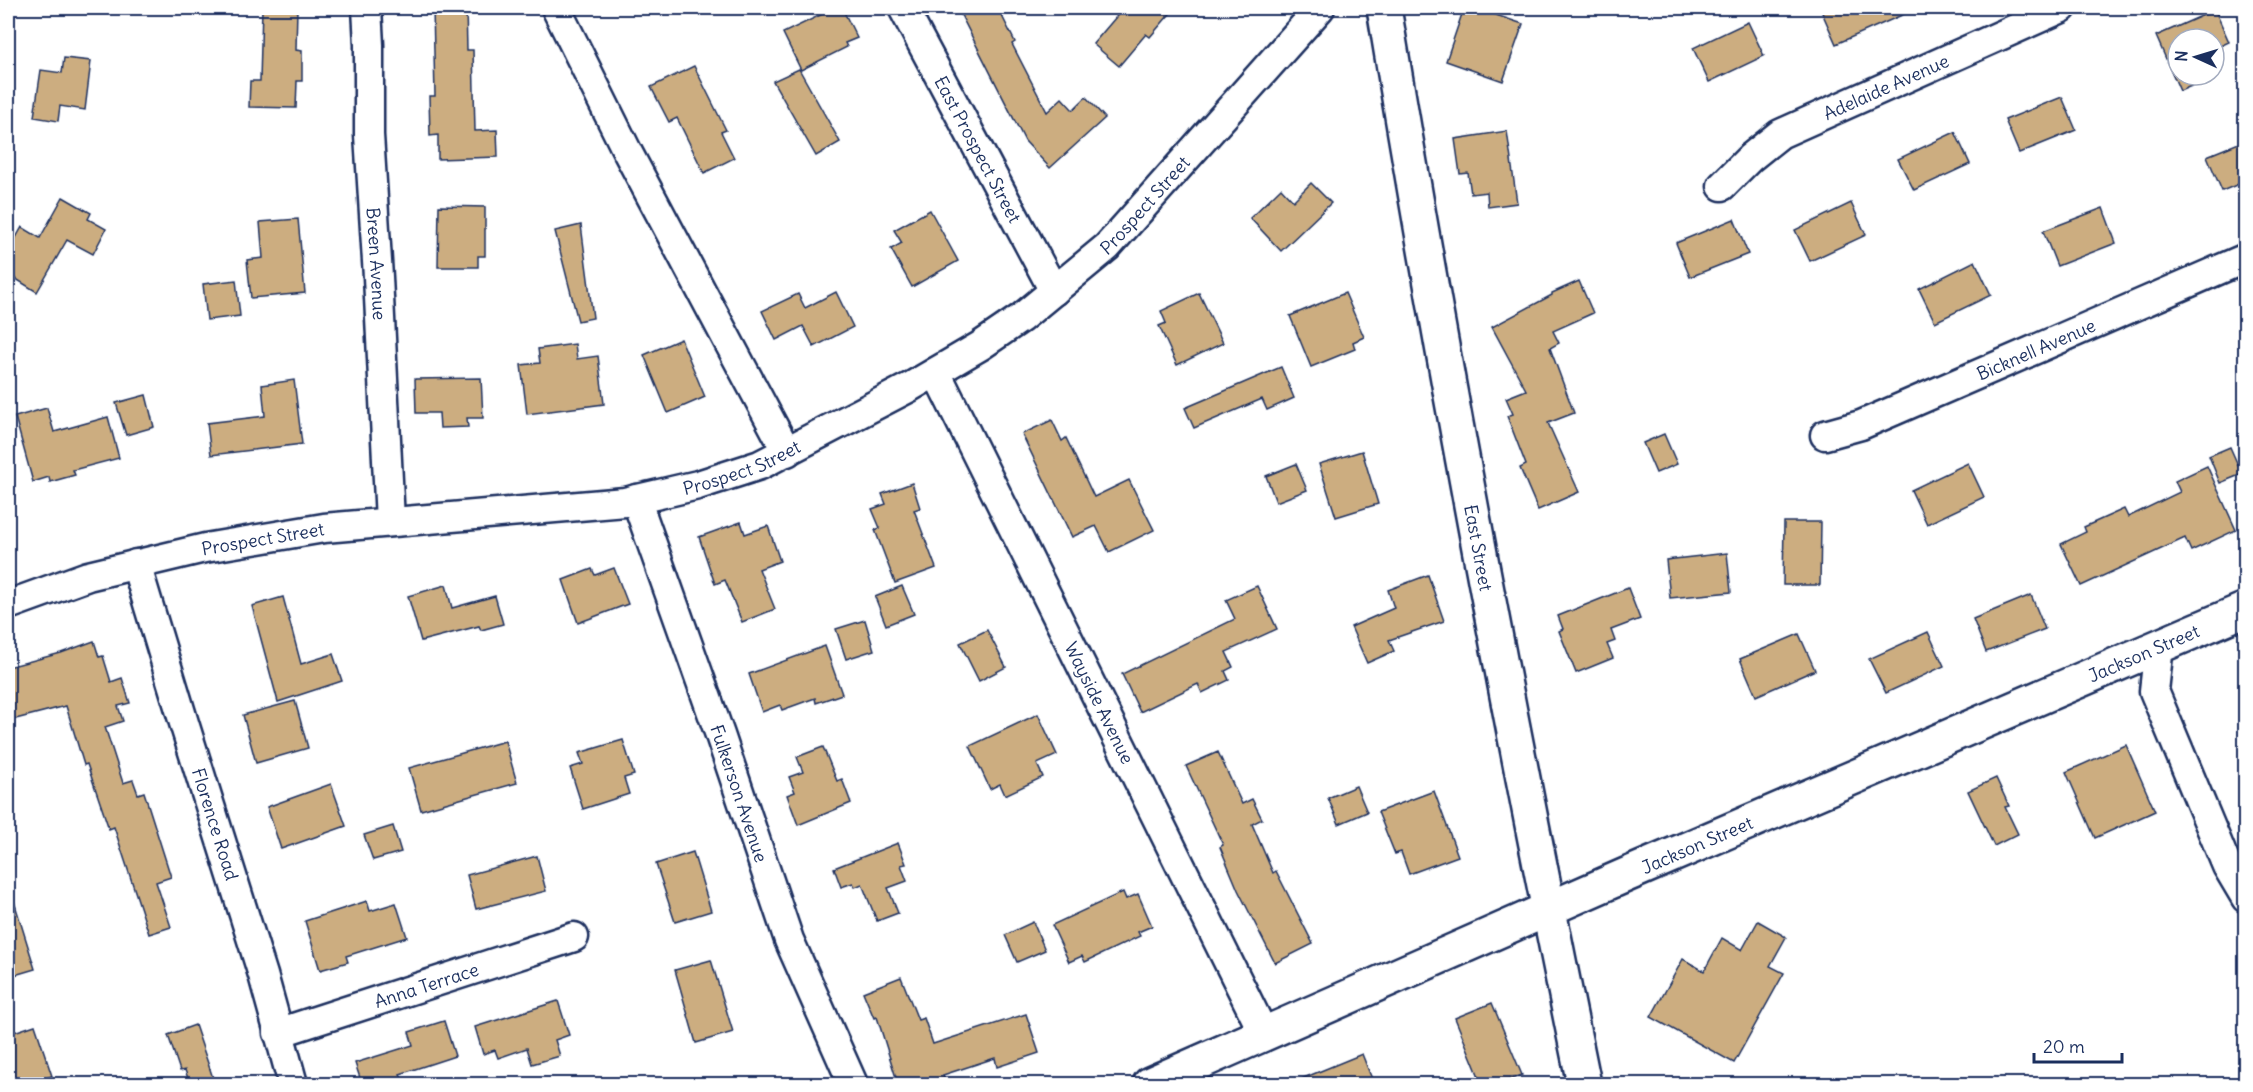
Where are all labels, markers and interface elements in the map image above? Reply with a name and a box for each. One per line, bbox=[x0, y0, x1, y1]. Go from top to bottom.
north arrow bbox=[2166, 27, 2226, 87]
street label: Adelaide Avenue bbox=[1820, 49, 1952, 125]
text: N bbox=[2171, 50, 2191, 62]
street label: East Prospect Street bbox=[930, 72, 1027, 227]
street label: Prospect Street bbox=[1095, 151, 1194, 259]
street label: Breen Avenue bbox=[362, 207, 392, 321]
street label: Bicknell Avenue bbox=[1973, 313, 2099, 385]
street label: Prospect Street bbox=[681, 435, 804, 500]
street label: East Street bbox=[1460, 503, 1498, 593]
street label: Prospect Street bbox=[200, 517, 326, 560]
street label: Jackson Street bbox=[2084, 619, 2203, 687]
street label: Wayside Avenue bbox=[1060, 638, 1140, 767]
street label: Fulkerson Avenue bbox=[706, 721, 773, 865]
street label: Florence Road bbox=[187, 765, 244, 883]
street label: Jackson Street bbox=[1638, 811, 1756, 879]
street label: Anna Terrace bbox=[371, 957, 481, 1012]
scale bar bbox=[2034, 1026, 2122, 1064]
text: 20 m bbox=[2043, 1035, 2085, 1058]

